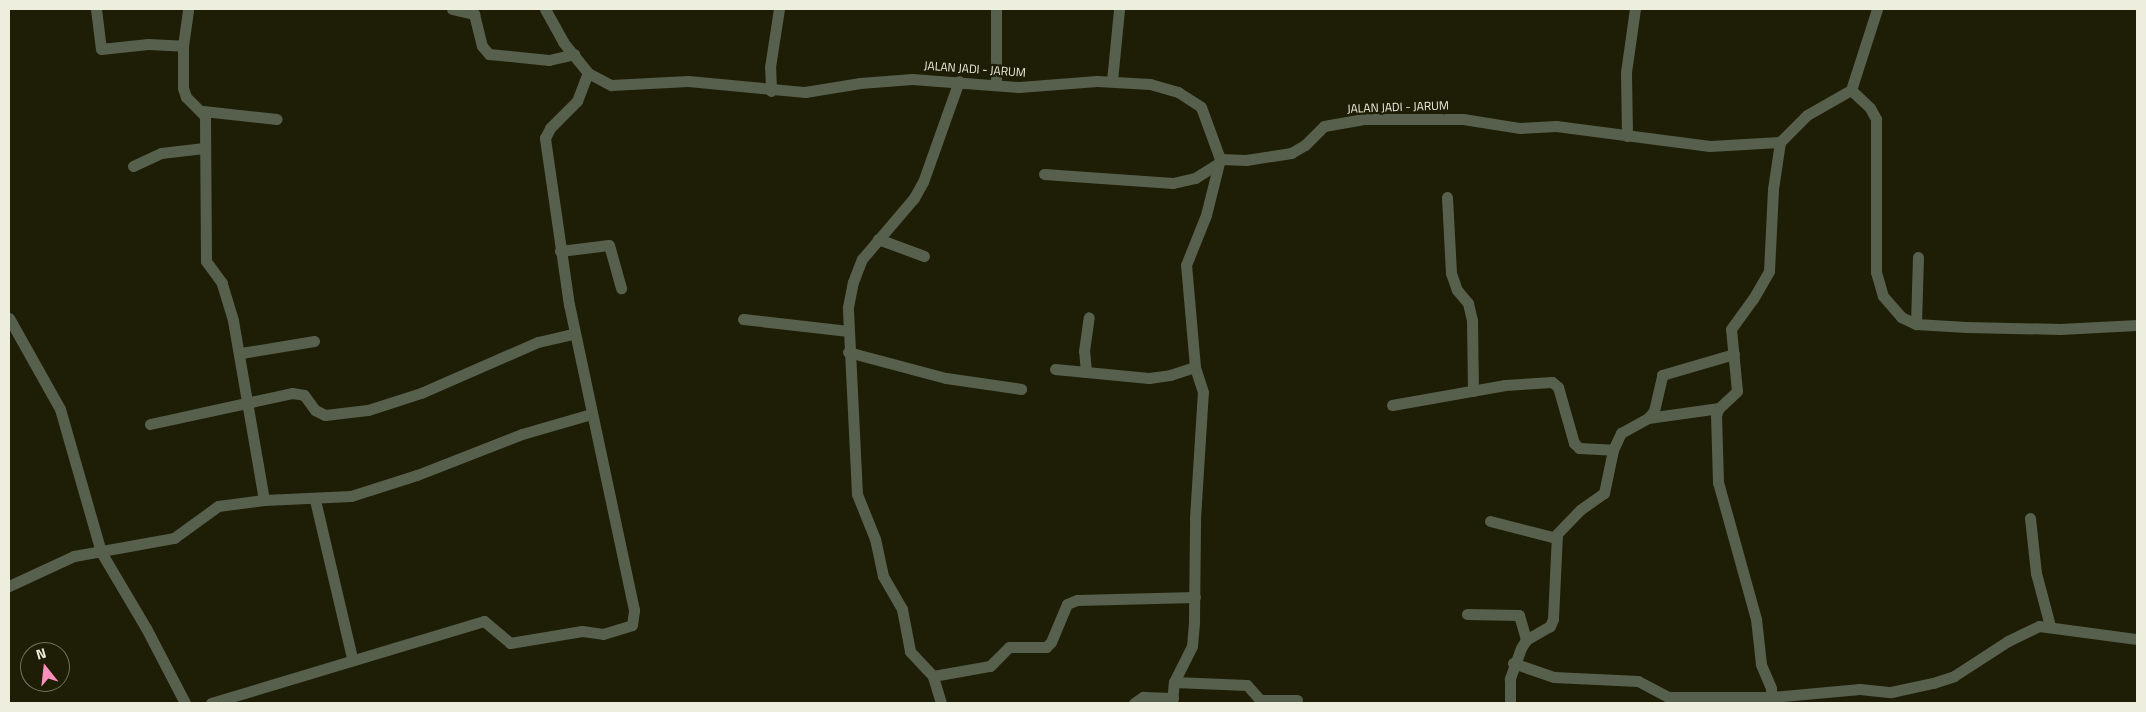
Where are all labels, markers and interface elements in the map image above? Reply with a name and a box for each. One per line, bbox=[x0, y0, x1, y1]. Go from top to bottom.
street label: JALAN JADI - JARUM bbox=[924, 58, 1026, 80]
street label: JALAN JADI - JARUM bbox=[1347, 98, 1449, 116]
north arrow bbox=[20, 642, 70, 692]
text: N bbox=[33, 642, 49, 664]

